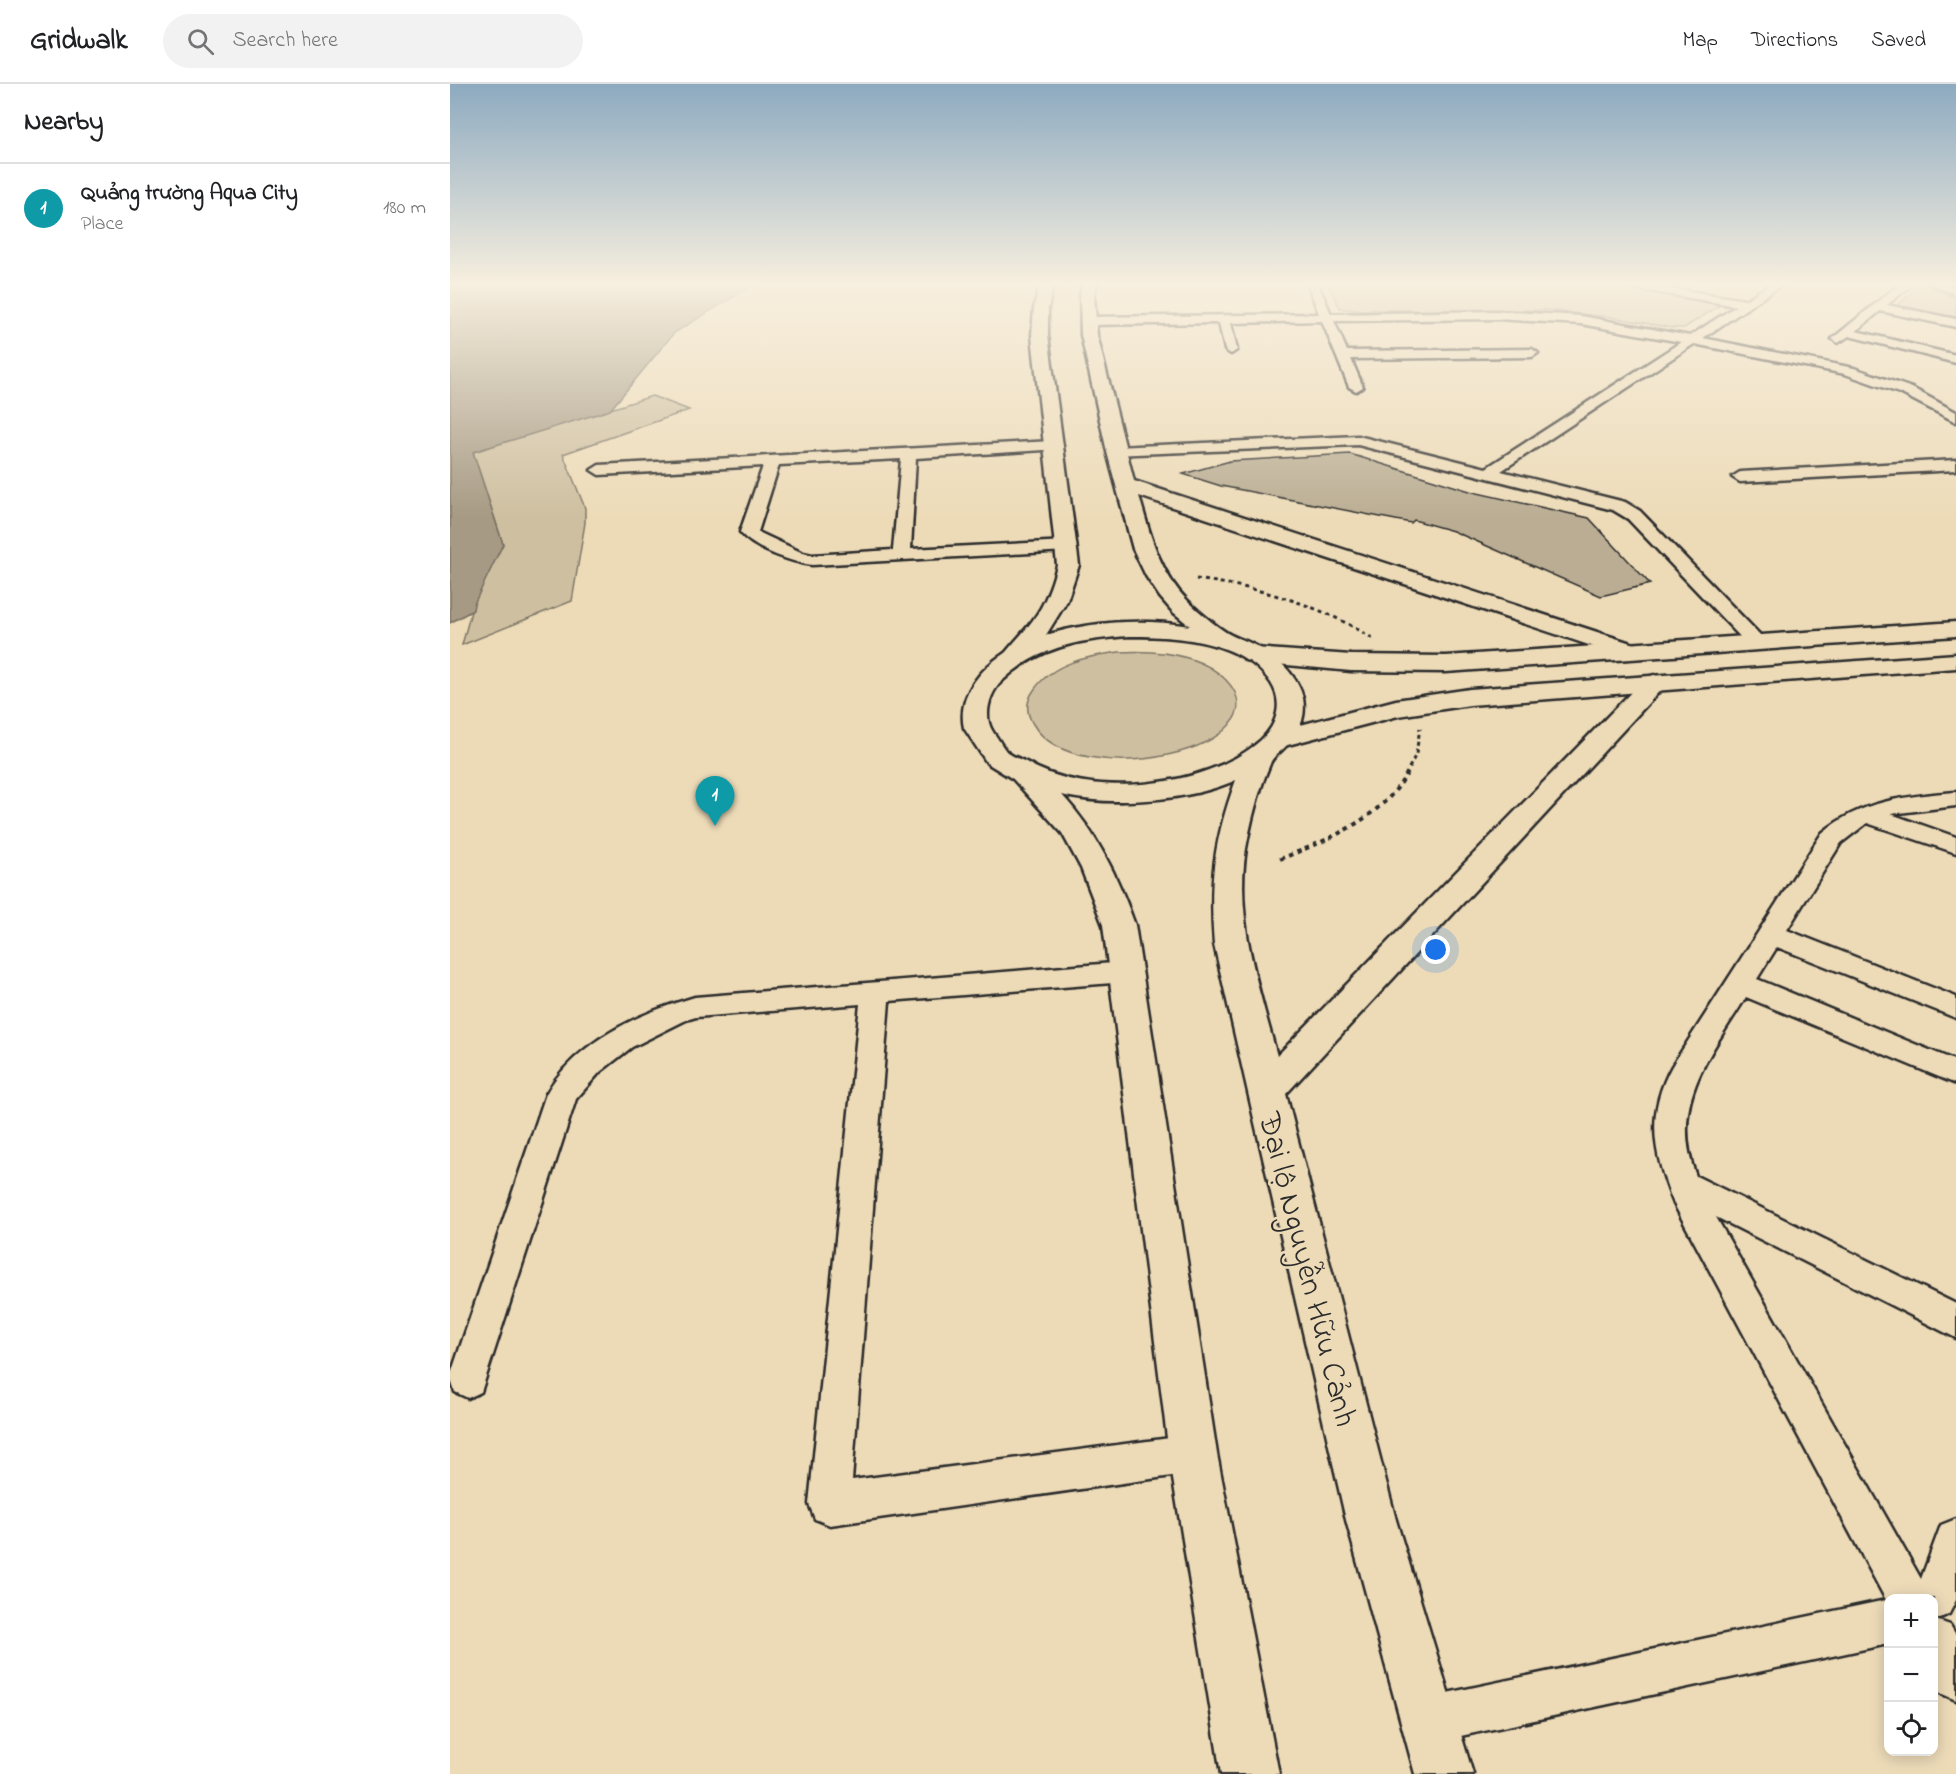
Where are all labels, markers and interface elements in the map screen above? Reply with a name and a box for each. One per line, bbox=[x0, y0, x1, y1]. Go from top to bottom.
search box bbox=[163, 14, 583, 68]
text: Gridwalk bbox=[30, 21, 127, 62]
icon: search bbox=[184, 25, 217, 58]
text: Search here bbox=[232, 25, 338, 57]
text: Map bbox=[1682, 26, 1718, 56]
text: Directions bbox=[1751, 26, 1838, 56]
text: Saved bbox=[1871, 26, 1926, 56]
text: Nearby bbox=[24, 104, 103, 142]
text: Quảng trường Aqua City bbox=[81, 178, 298, 210]
text: 1 bbox=[40, 194, 47, 223]
text: 180 m bbox=[383, 194, 426, 223]
text: Place bbox=[81, 210, 123, 239]
pin: 1 bbox=[696, 776, 734, 826]
your location bbox=[1421, 935, 1450, 964]
street label: Đại lộ Nguyễn Hữu Cảnh bbox=[1244, 1107, 1367, 1432]
map controls bbox=[1884, 1594, 1938, 1756]
button: + bbox=[1884, 1594, 1938, 1648]
button: − bbox=[1884, 1648, 1938, 1702]
button: locate bbox=[1884, 1702, 1938, 1756]

